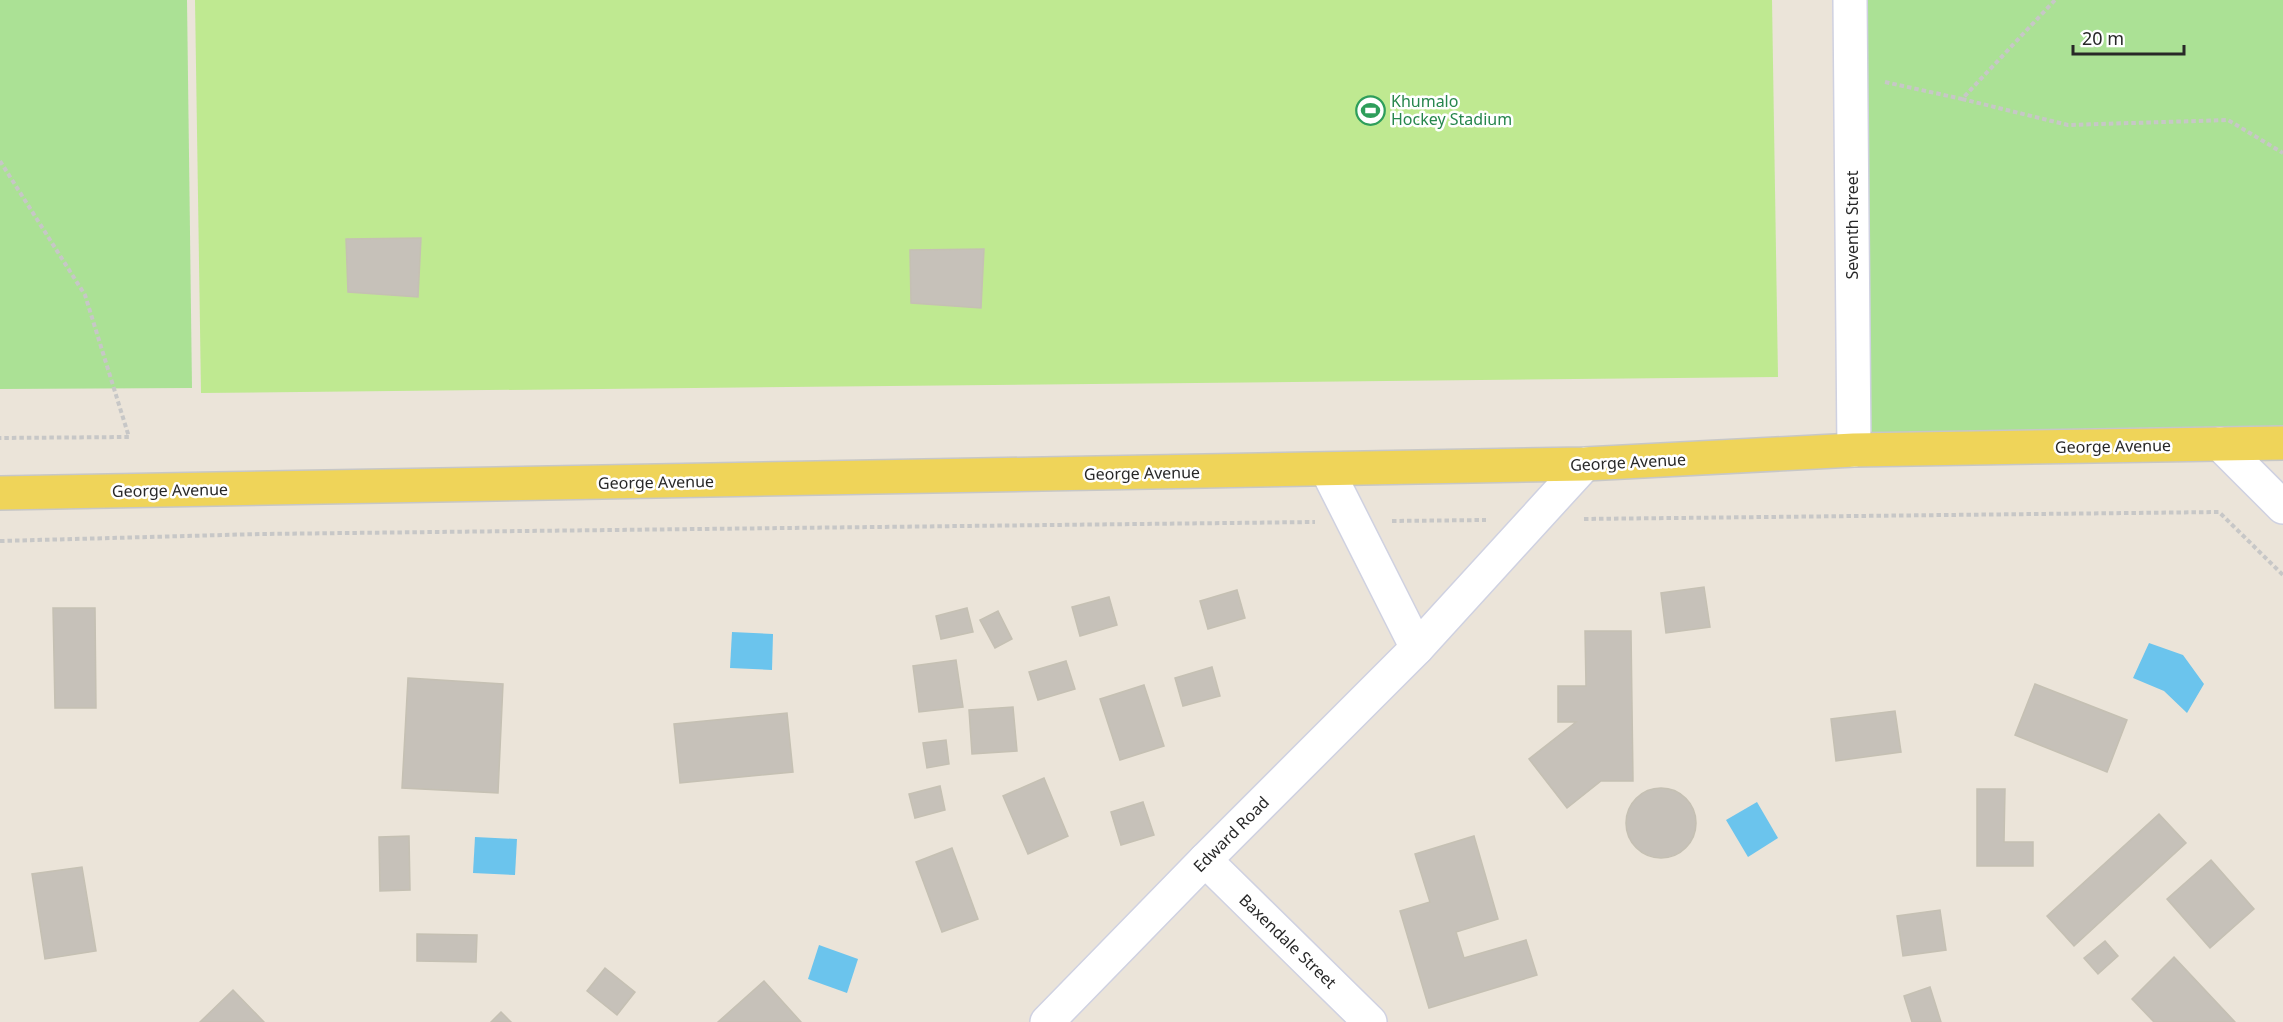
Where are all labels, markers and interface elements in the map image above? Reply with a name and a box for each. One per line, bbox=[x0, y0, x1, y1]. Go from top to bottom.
scale bar bbox=[2073, 18, 2184, 56]
text: 20 m bbox=[2082, 26, 2124, 50]
place label: Khumalo Hockey Stadium bbox=[1391, 90, 1512, 130]
sports icon: Khumalo Hockey Stadium bbox=[1354, 94, 1386, 126]
street label: Seventh Street bbox=[1841, 170, 1863, 280]
street label: George Avenue bbox=[2055, 434, 2171, 458]
street label: George Avenue bbox=[1569, 448, 1687, 476]
street label: George Avenue bbox=[1084, 461, 1200, 485]
street label: George Avenue bbox=[598, 470, 714, 494]
street label: George Avenue bbox=[112, 478, 228, 502]
street label: Edward Road bbox=[1188, 791, 1274, 877]
street label: Baxendale Street bbox=[1235, 889, 1342, 993]

